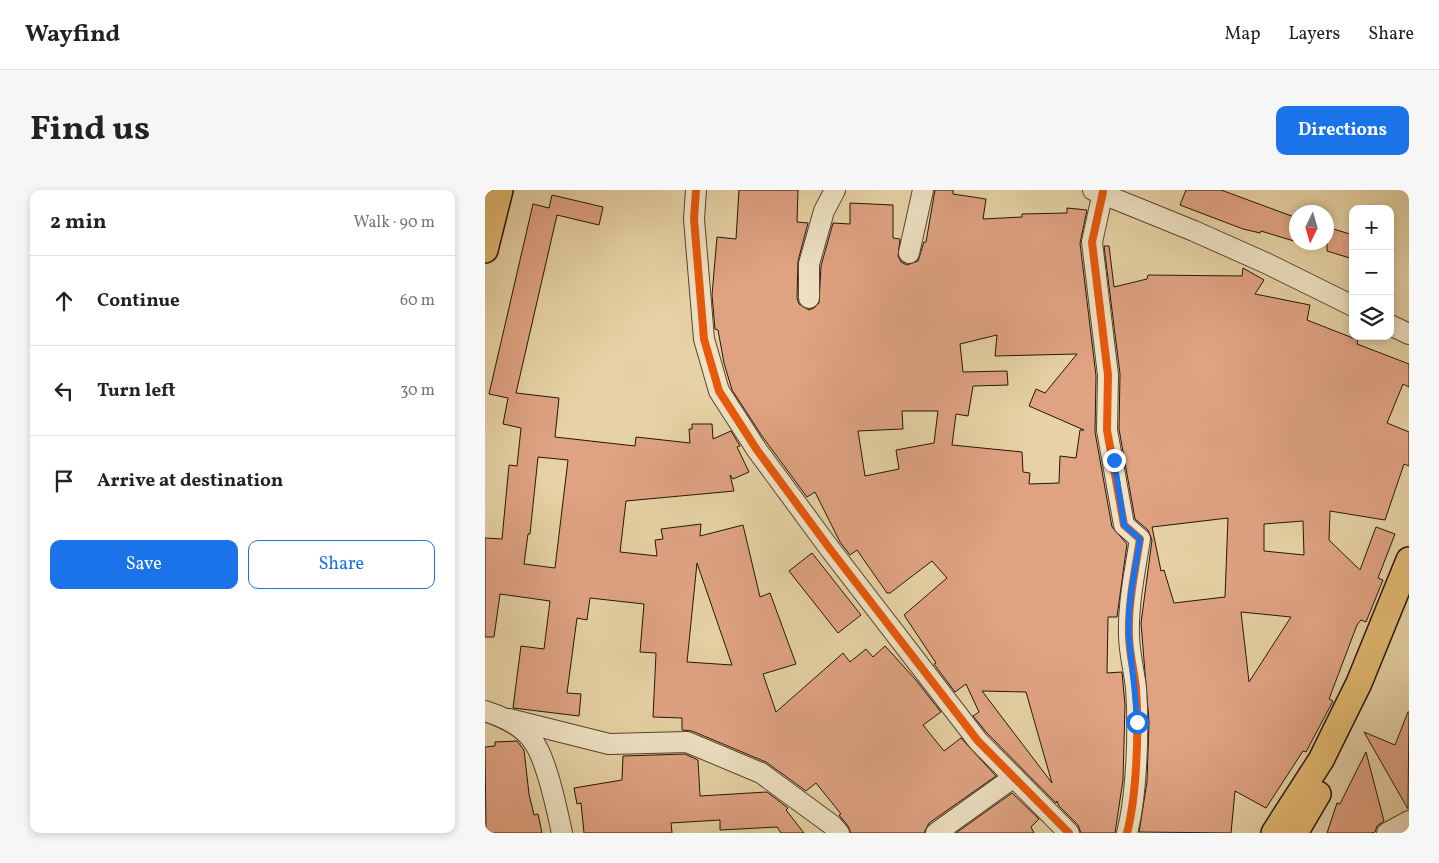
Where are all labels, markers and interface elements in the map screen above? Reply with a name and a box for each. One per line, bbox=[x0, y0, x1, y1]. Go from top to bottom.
text: Wayfind bbox=[25, 18, 120, 52]
text: Map bbox=[1224, 22, 1260, 47]
text: Layers bbox=[1288, 22, 1340, 47]
text: Share bbox=[1368, 22, 1414, 47]
text: Find us bbox=[30, 106, 150, 154]
button: Directions bbox=[1276, 106, 1409, 155]
north arrow bbox=[1289, 205, 1334, 250]
map controls bbox=[1349, 205, 1394, 340]
button: + bbox=[1349, 205, 1394, 250]
text: 2 min bbox=[50, 208, 107, 237]
text: Walk · 90 m bbox=[353, 212, 435, 234]
button: − bbox=[1349, 250, 1394, 295]
icon: ahead bbox=[50, 287, 78, 315]
text: Continue bbox=[97, 288, 180, 314]
text: 60 m bbox=[400, 290, 435, 312]
button: layers bbox=[1349, 295, 1394, 340]
icon: left bbox=[50, 377, 78, 405]
text: Turn left bbox=[97, 378, 176, 404]
text: 30 m bbox=[400, 380, 435, 402]
route end bbox=[1103, 449, 1126, 472]
icon: arrive bbox=[50, 467, 78, 495]
text: Arrive at destination bbox=[97, 468, 283, 494]
button: Save bbox=[50, 540, 238, 589]
button: Share bbox=[248, 540, 435, 589]
route start bbox=[1126, 711, 1149, 734]

